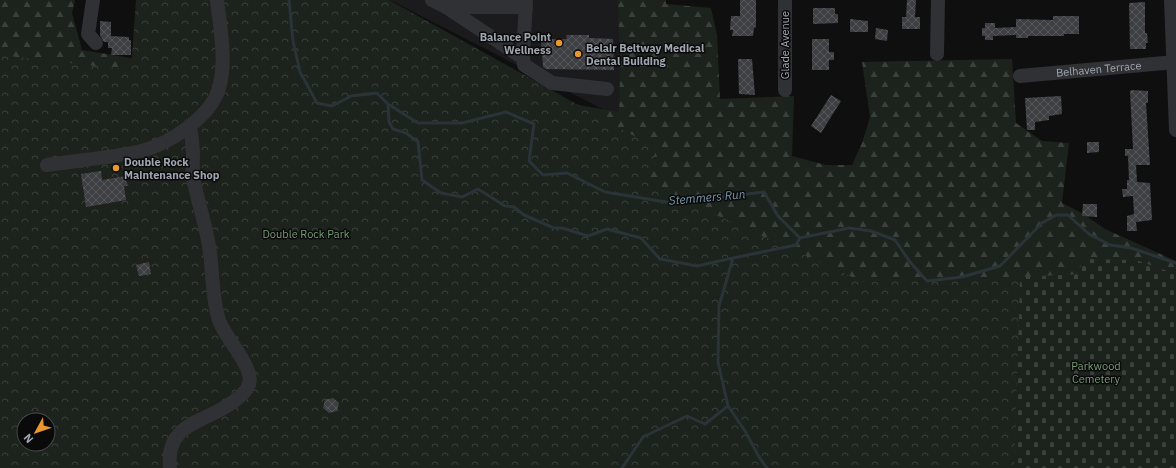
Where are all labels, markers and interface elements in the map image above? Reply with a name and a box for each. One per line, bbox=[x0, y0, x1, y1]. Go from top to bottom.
street label: Glade Avenue bbox=[778, 11, 792, 79]
place label: Balance Point Wellness bbox=[480, 30, 551, 57]
marker: Balance Point Wellness bbox=[554, 38, 564, 48]
place label: Belair Beltway Medical Dental Building bbox=[586, 41, 705, 68]
marker: Belair Beltway Medical Dental Building bbox=[573, 49, 583, 59]
street label: Belhaven Terrace bbox=[1055, 58, 1142, 80]
place label: Double Rock Maintenance Shop bbox=[124, 155, 220, 182]
marker: Double Rock Maintenance Shop bbox=[111, 163, 121, 173]
water label: Stemmers Run bbox=[668, 186, 746, 208]
park label: Double Rock Park bbox=[262, 227, 350, 241]
park label: Parkwood Cemetery bbox=[1071, 359, 1121, 386]
north arrow bbox=[16, 412, 56, 452]
text: N bbox=[20, 431, 36, 446]

